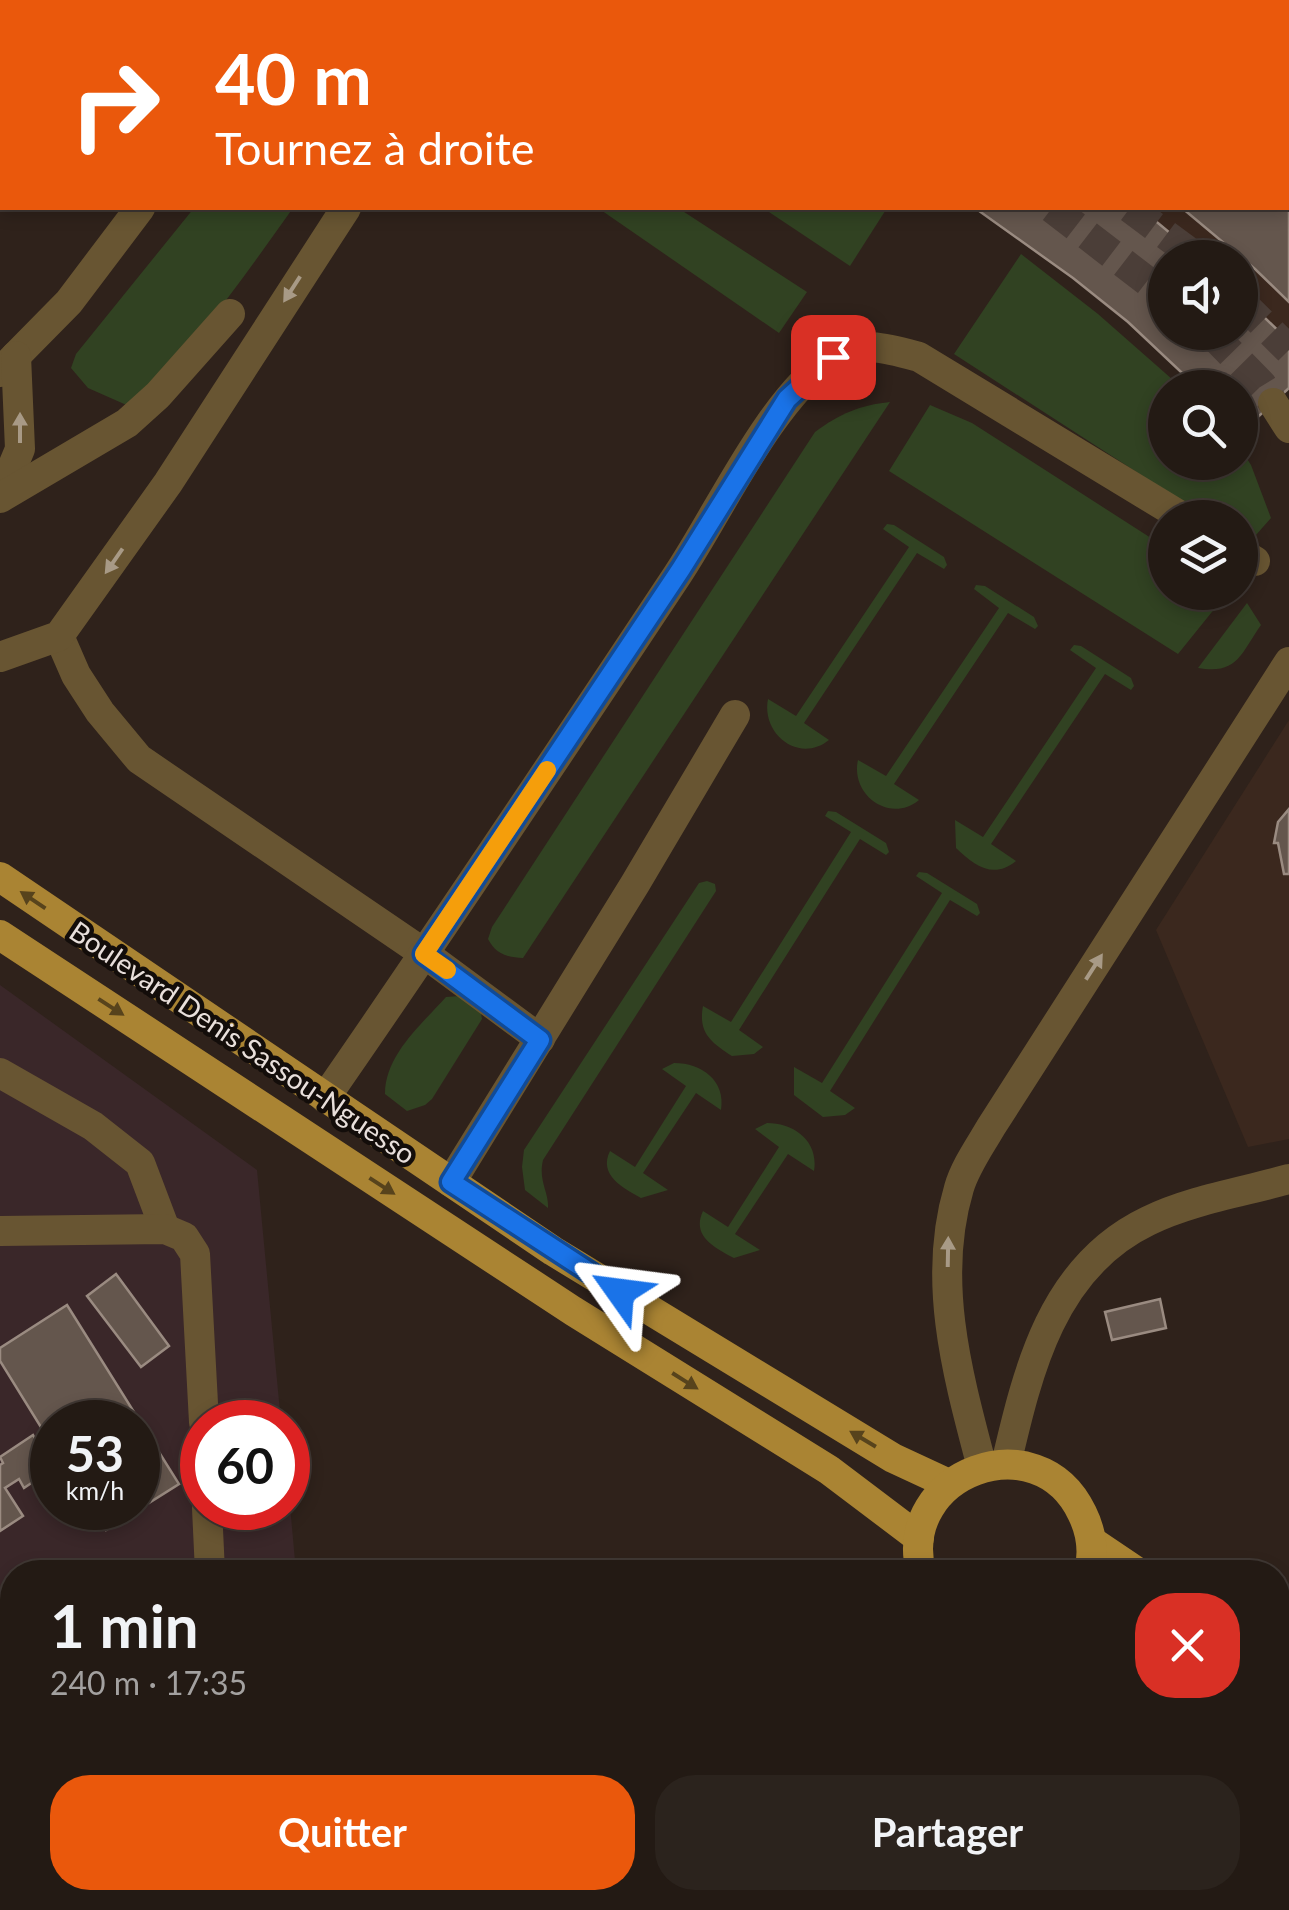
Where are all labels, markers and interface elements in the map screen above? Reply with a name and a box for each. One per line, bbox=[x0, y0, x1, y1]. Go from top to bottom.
text: 40 m bbox=[215, 36, 372, 120]
icon: right bbox=[50, 40, 180, 170]
text: Tournez à droite bbox=[215, 121, 534, 175]
map controls bbox=[1148, 240, 1258, 610]
button: sound bbox=[1148, 240, 1258, 350]
one-way arrow bbox=[284, 276, 302, 303]
pin bbox=[791, 315, 876, 400]
icon: arrive bbox=[806, 330, 861, 385]
button: search bbox=[1148, 370, 1258, 480]
one-way arrow bbox=[12, 412, 28, 444]
button: layers bbox=[1148, 500, 1258, 610]
one-way arrow bbox=[105, 547, 124, 574]
one-way arrow bbox=[20, 891, 47, 909]
street label: Boulevard Denis Sassou-Nguesso bbox=[64, 913, 422, 1171]
one-way arrow bbox=[1085, 953, 1103, 981]
one-way arrow bbox=[97, 998, 124, 1016]
one-way arrow bbox=[369, 1176, 396, 1194]
one-way arrow bbox=[940, 1236, 956, 1267]
position arrow bbox=[568, 1240, 672, 1344]
one-way arrow bbox=[671, 1372, 699, 1389]
speed limit sign: 60 bbox=[180, 1400, 310, 1530]
text: 53 bbox=[66, 1423, 124, 1483]
one-way arrow bbox=[849, 1431, 877, 1448]
text: km/h bbox=[66, 1475, 124, 1505]
text: 1 min bbox=[50, 1589, 199, 1661]
button: close bbox=[1135, 1593, 1240, 1698]
text: 240 m · 17:35 bbox=[50, 1663, 247, 1702]
button: Quitter bbox=[50, 1775, 635, 1890]
button: Partager bbox=[655, 1775, 1240, 1890]

